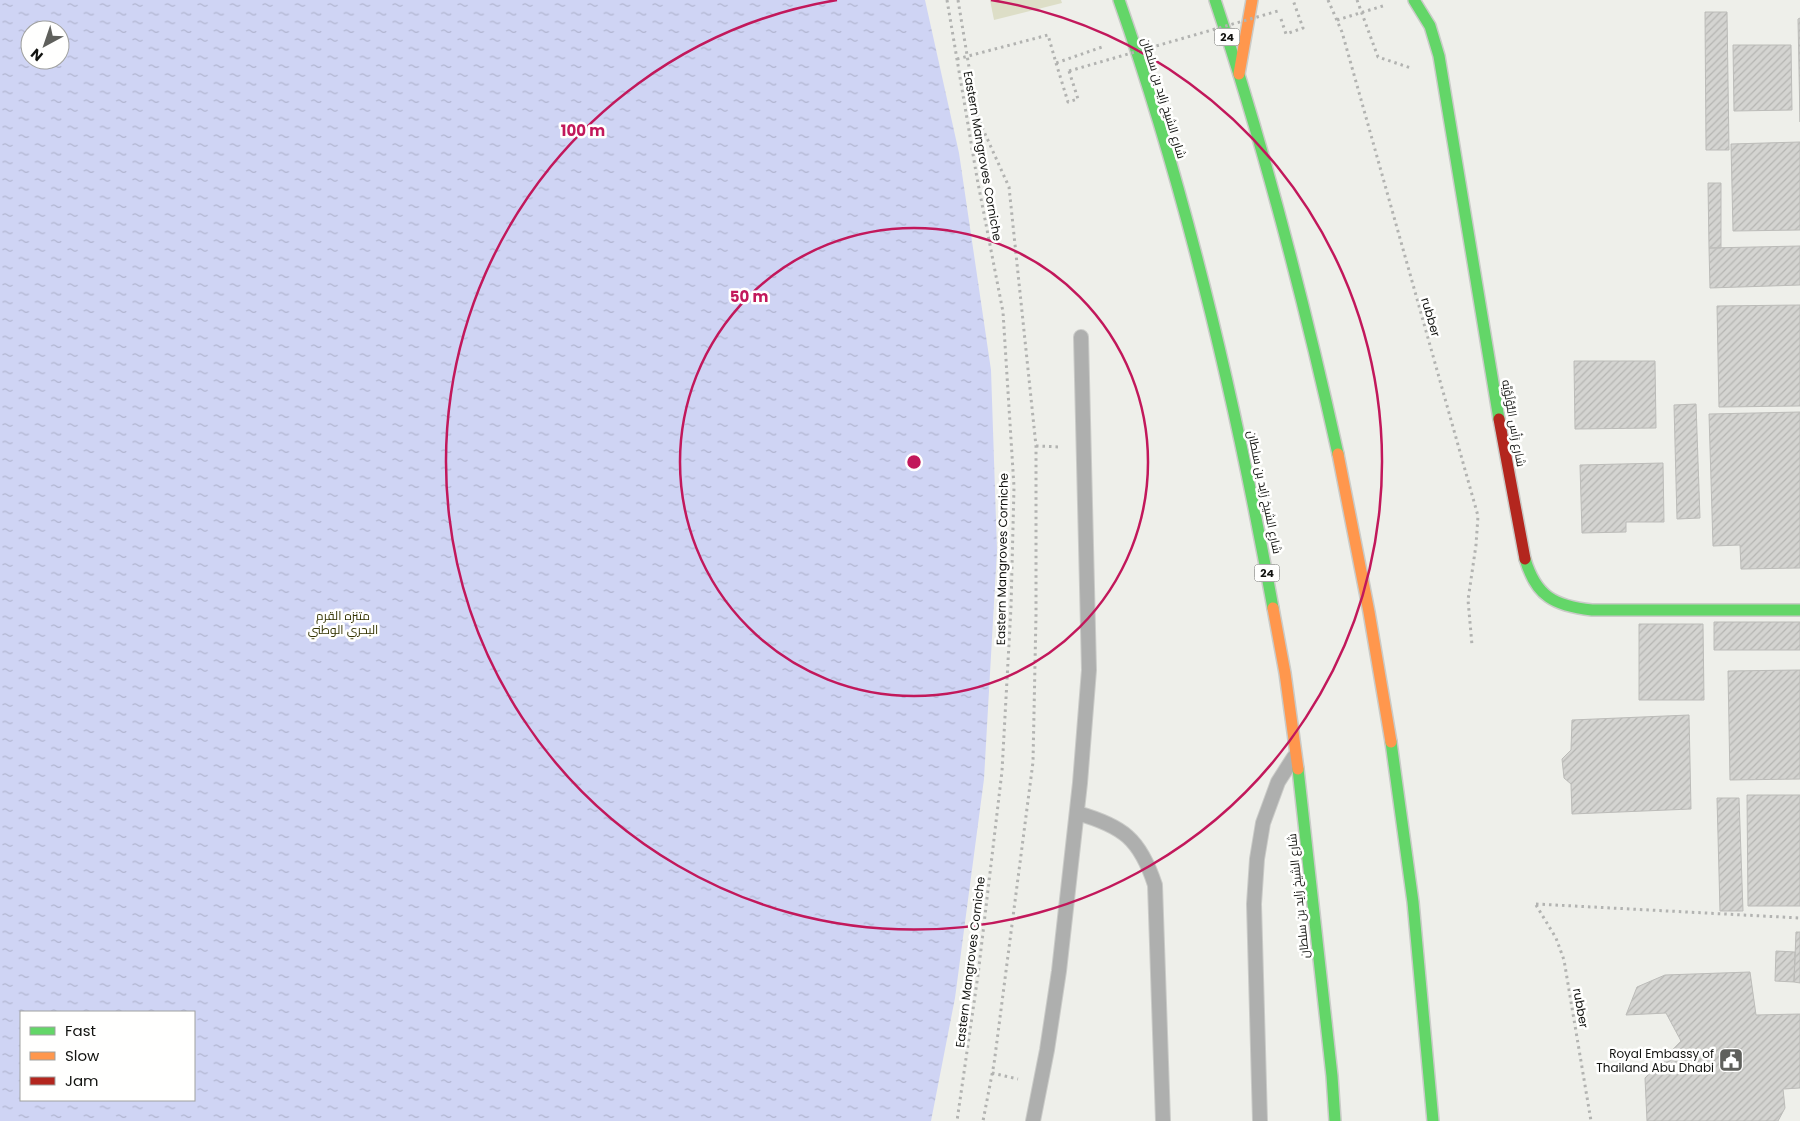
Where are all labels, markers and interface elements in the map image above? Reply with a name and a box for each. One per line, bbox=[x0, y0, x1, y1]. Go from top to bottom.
north arrow bbox=[20, 20, 70, 70]
road number: 24 bbox=[1214, 28, 1240, 46]
street label: شارع الشيخ زايد بن سلطان bbox=[1137, 35, 1191, 161]
text: N bbox=[26, 44, 47, 66]
street label: Eastern Mangroves Corniche bbox=[960, 70, 1006, 242]
text: 100 m bbox=[561, 120, 605, 141]
text: 50 m bbox=[730, 286, 768, 307]
street label: rubber bbox=[1417, 295, 1445, 339]
street label: شارع رَأس اللُّؤلُؤيَّه bbox=[1498, 378, 1530, 468]
street label: شارع الشيخ زايد بن سلطان bbox=[1244, 429, 1286, 555]
centre of rings bbox=[905, 453, 923, 471]
street label: Eastern Mangroves Corniche bbox=[992, 473, 1012, 645]
road number: 24 bbox=[1254, 564, 1280, 582]
park label: متنزه القرم البحري الوطني bbox=[308, 607, 378, 640]
street label: شارع الشيخ زايد بن سلطان bbox=[1283, 833, 1313, 959]
street label: Eastern Mangroves Corniche bbox=[951, 876, 989, 1048]
street label: rubber bbox=[1569, 987, 1593, 1030]
legend bbox=[20, 1011, 195, 1101]
text: Fast bbox=[65, 1020, 96, 1041]
text: Slow bbox=[65, 1045, 100, 1066]
place label: Royal Embassy of Thailand Abu Dhabi bbox=[1596, 1045, 1714, 1076]
public building icon: Royal Embassy of Thailand Abu Dhabi bbox=[1718, 1047, 1744, 1073]
text: Jam bbox=[65, 1070, 99, 1091]

